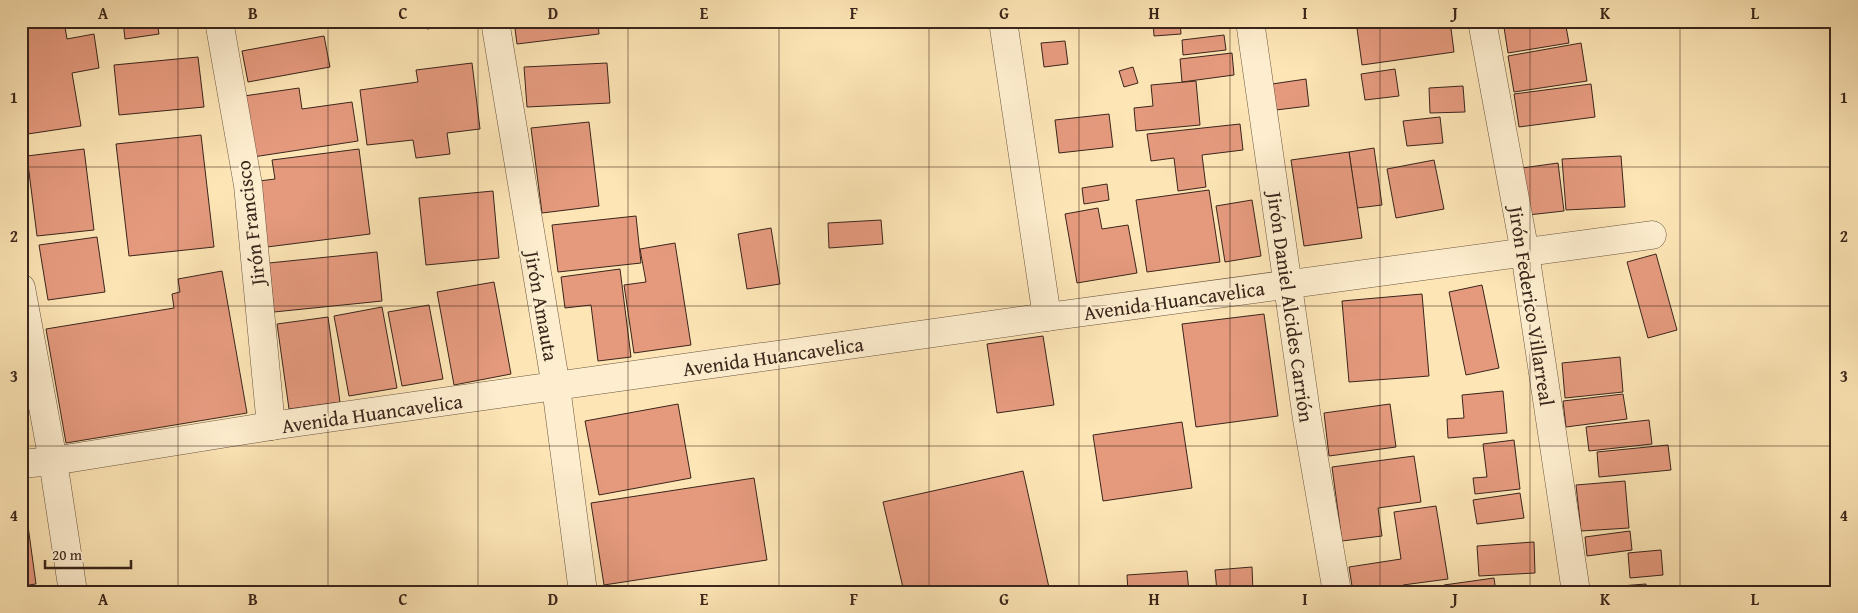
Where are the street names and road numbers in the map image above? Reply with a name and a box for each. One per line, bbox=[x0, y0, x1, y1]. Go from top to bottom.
street label: Jirón Francisco bbox=[228, 159, 272, 290]
street label: Jirón Daniel Alcides Carrión bbox=[1260, 187, 1322, 424]
street label: Jirón Federico Villarreal bbox=[1501, 201, 1562, 408]
street label: Jirón Amauta bbox=[518, 246, 566, 364]
street label: Avenida Huancavelica bbox=[1082, 273, 1267, 327]
street label: Avenida Huancavelica bbox=[681, 329, 866, 383]
street label: Avenida Huancavelica bbox=[280, 386, 465, 440]

